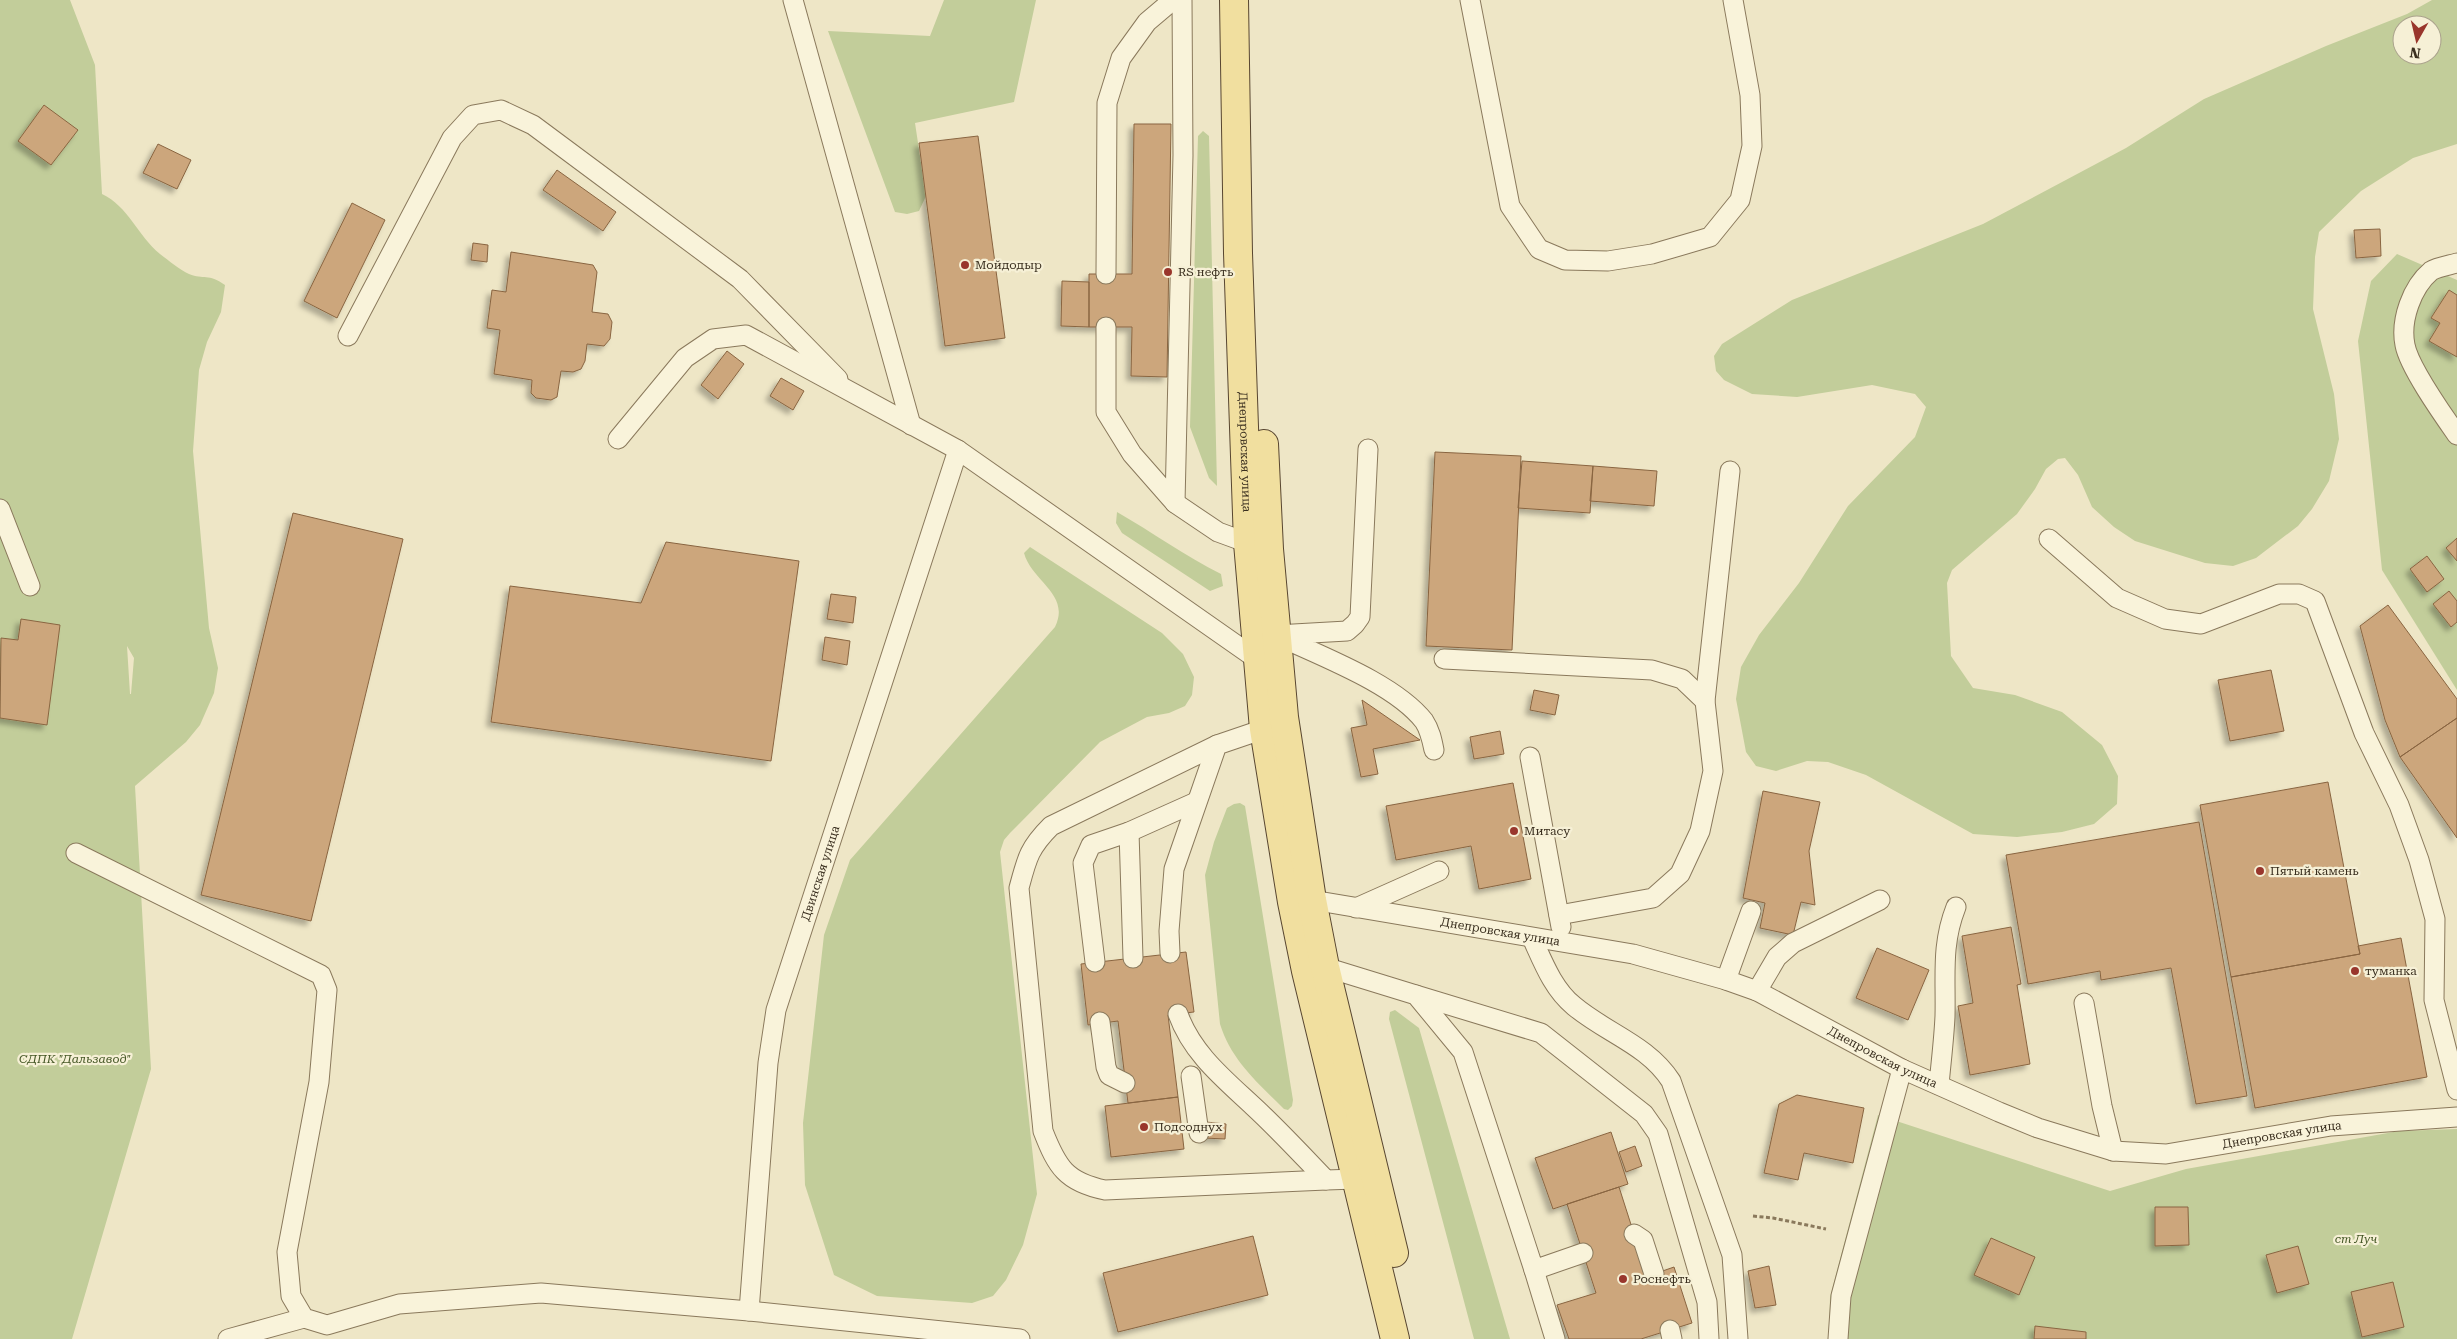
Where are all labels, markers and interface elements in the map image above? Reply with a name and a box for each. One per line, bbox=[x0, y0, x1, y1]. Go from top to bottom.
north arrow bbox=[2392, 15, 2442, 65]
text: N bbox=[2409, 44, 2422, 62]
place label: Мойдодыр bbox=[975, 258, 1042, 272]
marker: Мойдодыр bbox=[959, 259, 971, 271]
place label: RS нефть bbox=[1178, 265, 1234, 279]
marker: RS нефть bbox=[1162, 266, 1174, 278]
street label: Днепровская улица bbox=[1236, 391, 1254, 513]
street label: Двинская улица bbox=[798, 823, 843, 923]
place label: Митасу bbox=[1524, 824, 1571, 838]
marker: Митасу bbox=[1508, 825, 1520, 837]
place label: Пятый камень bbox=[2270, 864, 2359, 878]
marker: Пятый камень bbox=[2254, 865, 2266, 877]
street label: Днепровская улица bbox=[1440, 915, 1561, 949]
place label: туманка bbox=[2365, 964, 2417, 978]
marker: туманка bbox=[2349, 965, 2361, 977]
street label: Днепровская улица bbox=[1826, 1023, 1940, 1091]
park label: СДПК "Дальзавод" bbox=[19, 1052, 131, 1066]
street label: Днепровская улица bbox=[2221, 1118, 2343, 1151]
place label: Подсоднух bbox=[1154, 1120, 1222, 1134]
marker: Подсоднух bbox=[1138, 1121, 1150, 1133]
park label: ст Луч bbox=[2335, 1232, 2377, 1246]
place label: Роснефть bbox=[1633, 1272, 1692, 1286]
marker: Роснефть bbox=[1617, 1273, 1629, 1285]

